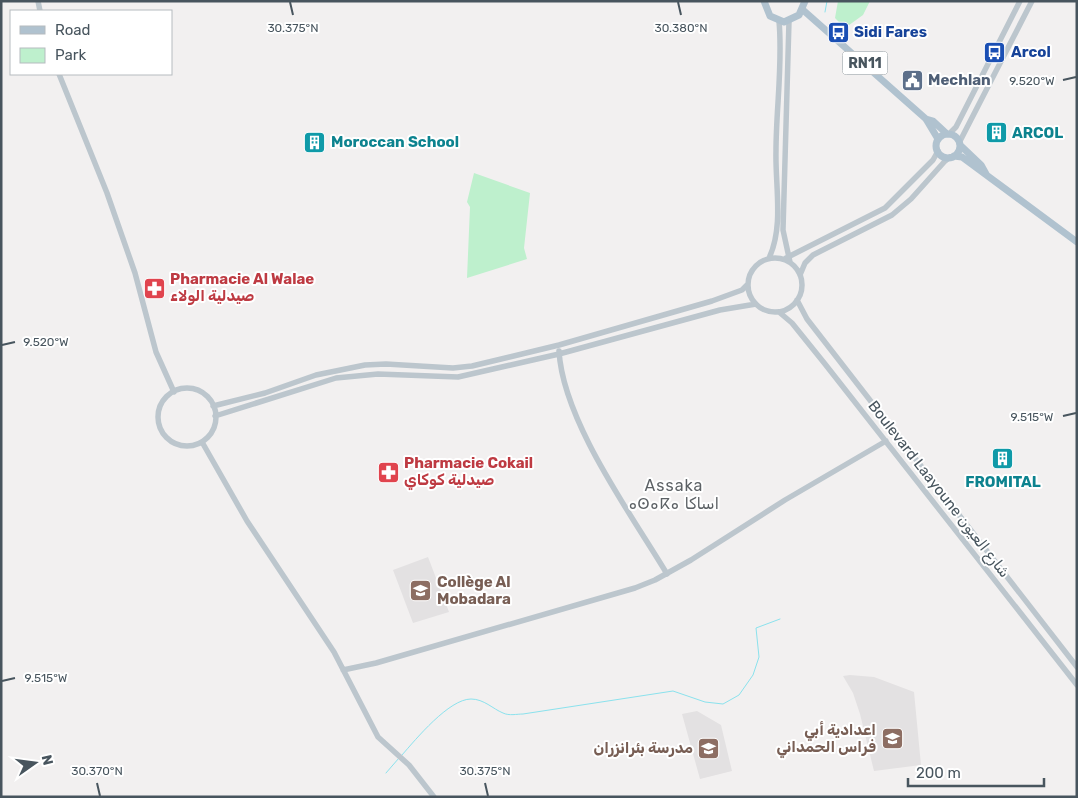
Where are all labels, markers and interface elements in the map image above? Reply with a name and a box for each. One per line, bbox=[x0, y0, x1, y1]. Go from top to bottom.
legend bbox=[10, 10, 172, 75]
bus stop icon: Sidi Fares bbox=[826, 20, 850, 44]
text: Road bbox=[55, 21, 91, 39]
text: 30.375°N bbox=[267, 21, 319, 35]
text: 30.380°N bbox=[654, 21, 708, 35]
place label: Sidi Fares bbox=[854, 23, 927, 41]
bus stop icon: Arcol bbox=[983, 40, 1007, 64]
place label: Arcol bbox=[1011, 43, 1051, 61]
text: Park bbox=[55, 46, 86, 64]
road number: RN11 bbox=[842, 52, 888, 74]
public building icon: Mechlan bbox=[900, 68, 924, 92]
place label: Mechlan bbox=[928, 71, 991, 89]
text: 9.520°W bbox=[1009, 74, 1055, 88]
building icon: ARCOL bbox=[984, 121, 1008, 145]
place label: ARCOL bbox=[1012, 124, 1063, 142]
building icon: Moroccan School bbox=[303, 130, 327, 154]
place label: Moroccan School bbox=[331, 133, 459, 151]
place label: Pharmacie Al Walae صيدلية الولاء bbox=[170, 270, 314, 305]
pharmacy icon: Pharmacie Al Walae صيدلية الولاء bbox=[142, 276, 166, 300]
text: 9.520°W bbox=[23, 335, 69, 349]
street label: Boulevard Laayoune شارع العيون bbox=[863, 397, 1014, 582]
text: 9.515°W bbox=[1011, 410, 1054, 424]
building icon: FROMITAL bbox=[991, 447, 1015, 471]
place label: Pharmacie Cokail صيدلية كوكاي bbox=[404, 454, 533, 491]
pharmacy icon: Pharmacie Cokail صيدلية كوكاي bbox=[376, 460, 400, 484]
place label: FROMITAL bbox=[965, 473, 1041, 491]
district label: Assaka ⴰⵙⴰⴽⴰ اساكا bbox=[629, 476, 719, 513]
place label: Collège Al Mobadara bbox=[437, 573, 511, 608]
school or university icon: Collège Al Mobadara bbox=[409, 579, 433, 603]
text: 9.515°W bbox=[25, 671, 68, 685]
place label: اعدادية أبي فراس الحمداني bbox=[776, 721, 876, 759]
school or university icon: اعدادية أبي فراس الحمداني bbox=[880, 727, 904, 751]
school or university icon: مدرسة بئرانزران bbox=[697, 736, 721, 760]
north arrow bbox=[10, 738, 60, 788]
place label: مدرسة بئرانزران bbox=[593, 739, 693, 757]
text: N bbox=[38, 753, 57, 767]
scale bar bbox=[908, 756, 1044, 788]
text: 30.370°N bbox=[71, 764, 123, 778]
text: 30.375°N bbox=[459, 764, 511, 778]
text: 200 m bbox=[916, 764, 961, 782]

